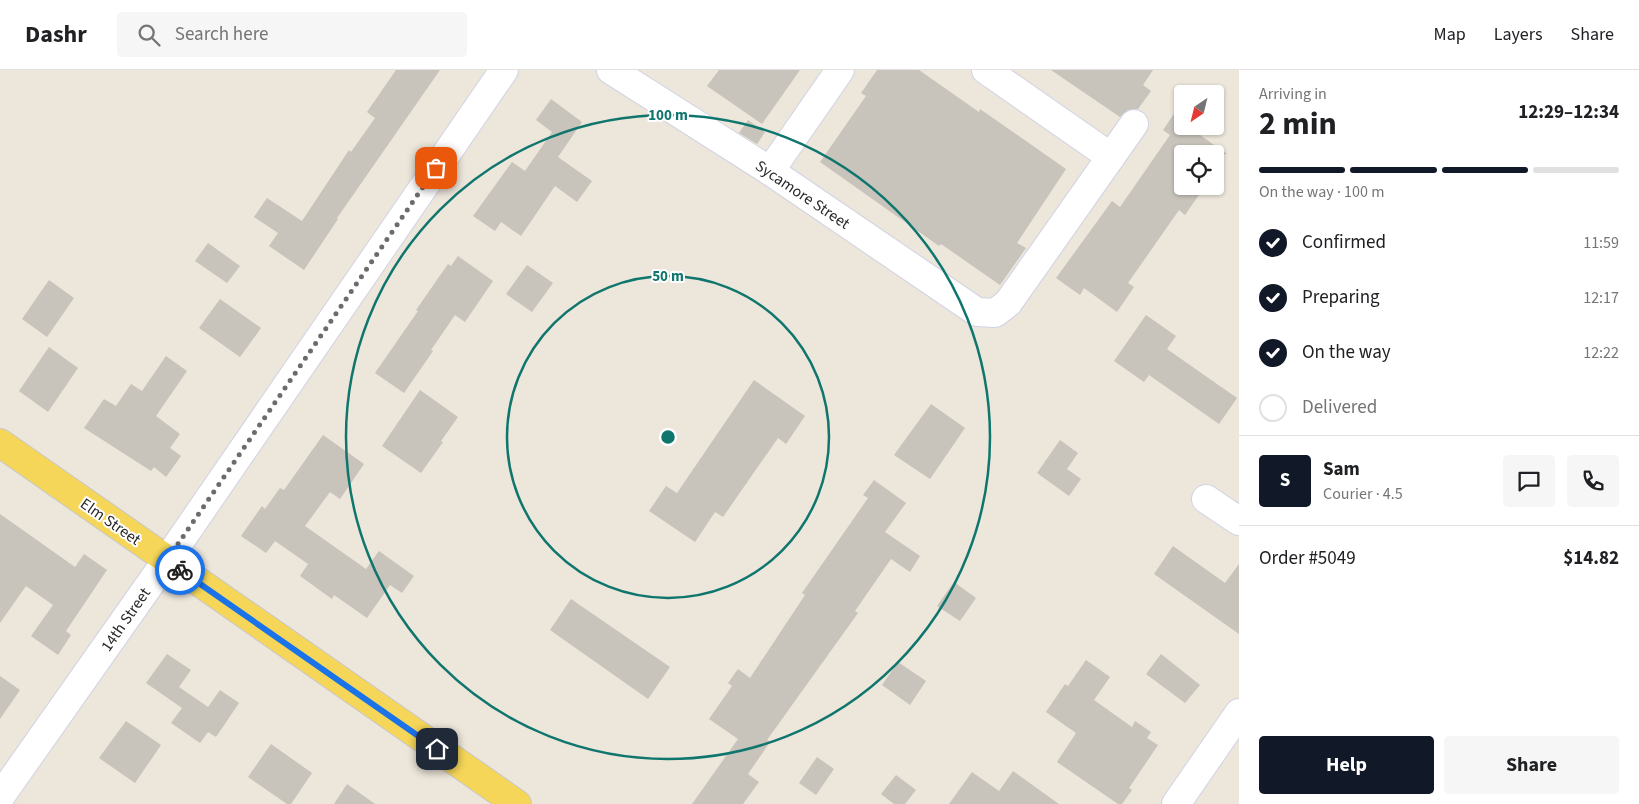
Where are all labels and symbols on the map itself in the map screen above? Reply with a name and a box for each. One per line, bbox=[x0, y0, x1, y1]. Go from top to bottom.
north arrow bbox=[1174, 85, 1224, 135]
text: 100 m bbox=[648, 105, 688, 126]
pin bbox=[415, 147, 457, 189]
street label: Sycamore Street bbox=[751, 155, 855, 235]
text: 50 m bbox=[652, 266, 684, 287]
centre of rings bbox=[659, 428, 677, 446]
street label: Elm Street bbox=[76, 493, 146, 551]
courier bbox=[155, 545, 205, 595]
street label: 14th Street bbox=[96, 583, 156, 656]
pin bbox=[416, 728, 458, 770]

